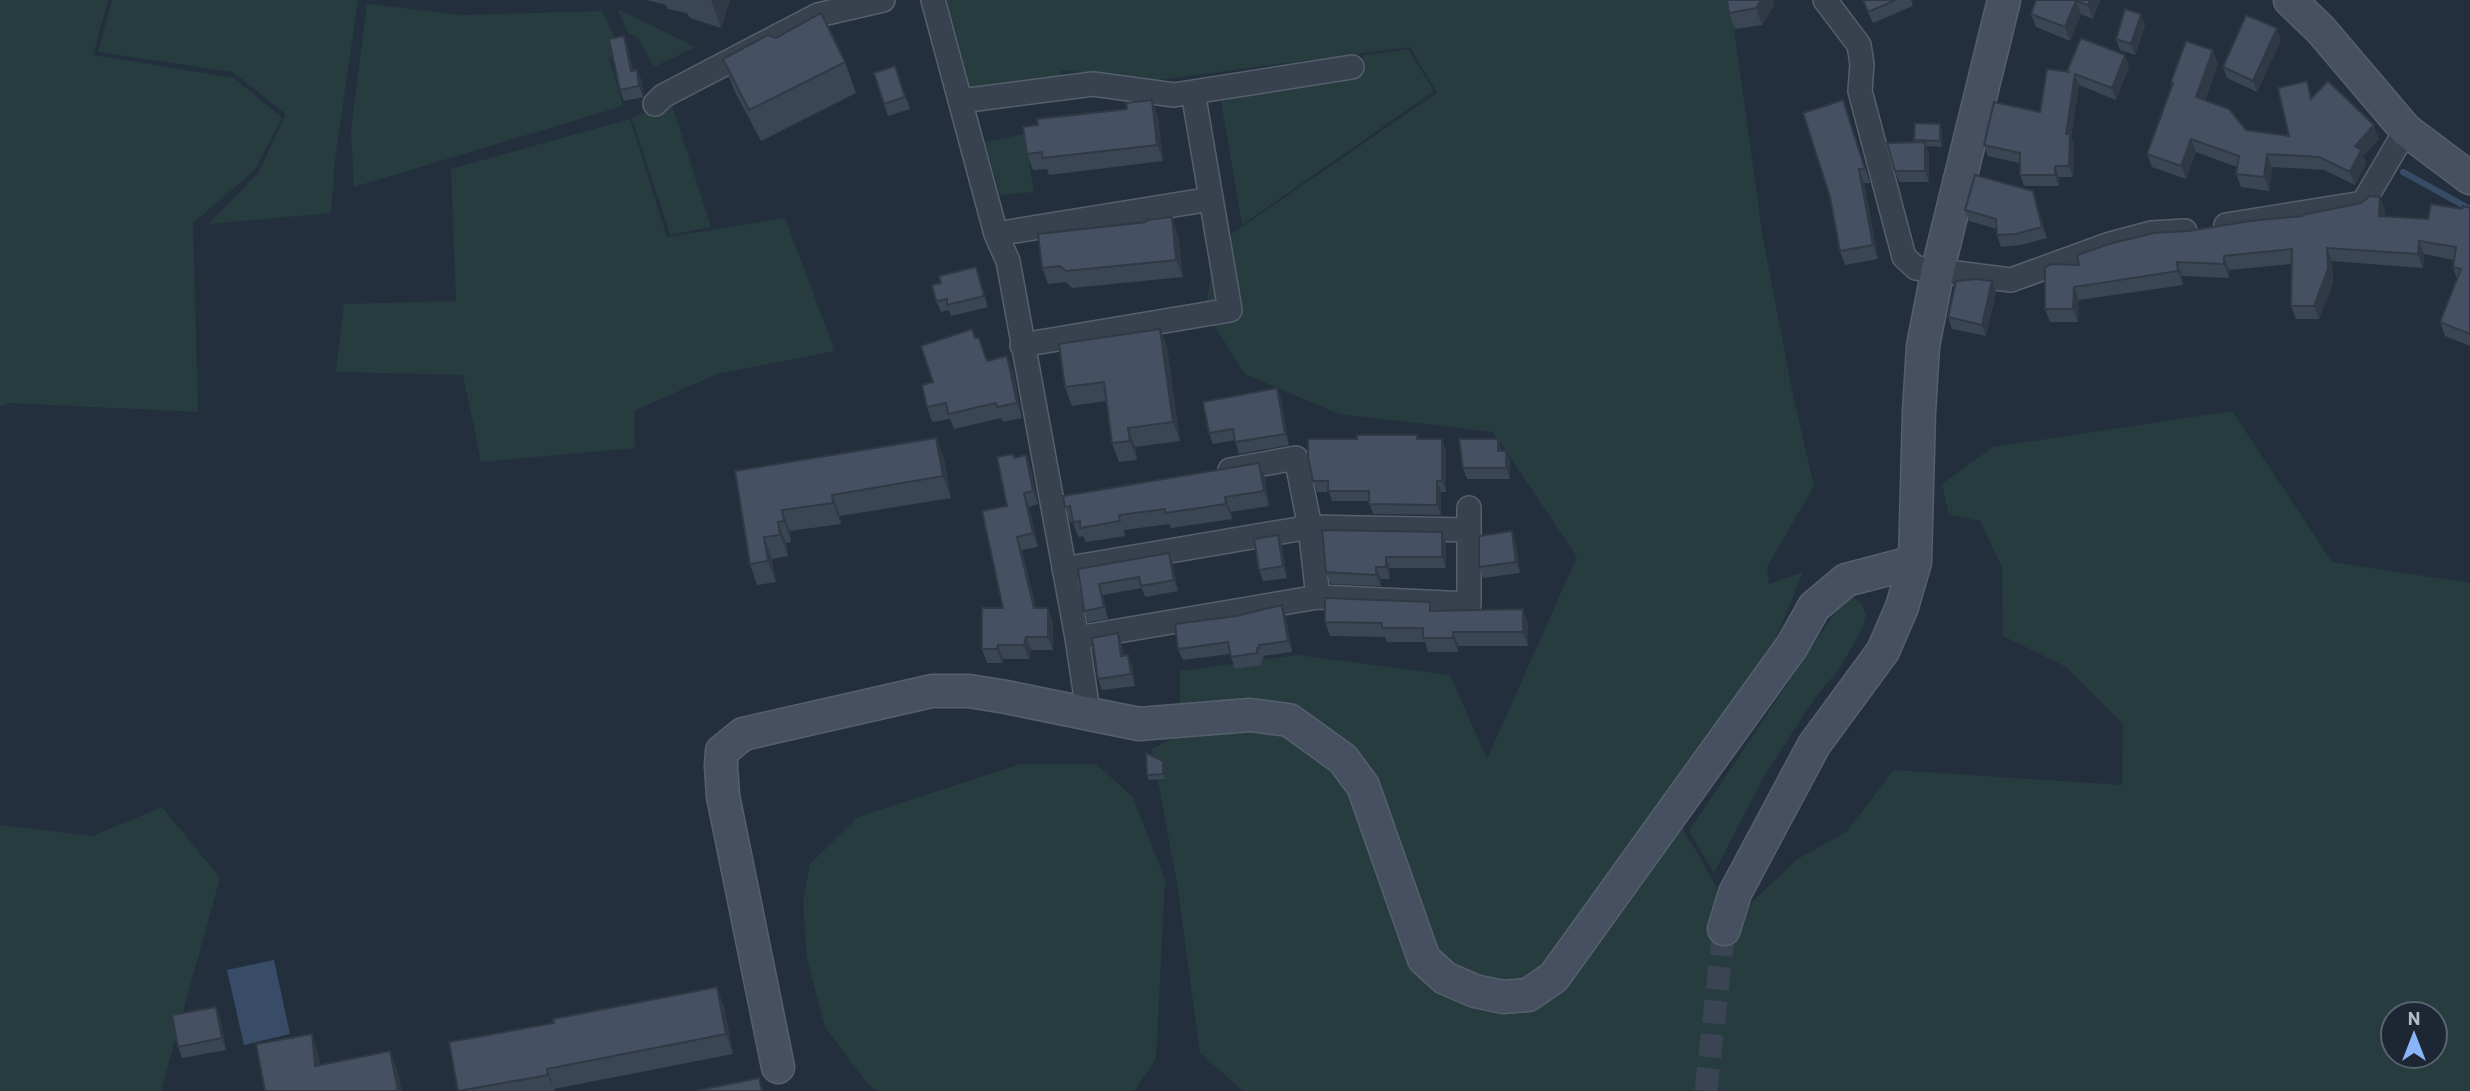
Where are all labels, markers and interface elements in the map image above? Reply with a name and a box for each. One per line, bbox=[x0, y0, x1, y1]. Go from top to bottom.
north arrow bbox=[2379, 1000, 2449, 1070]
text: N bbox=[2408, 1006, 2420, 1029]

